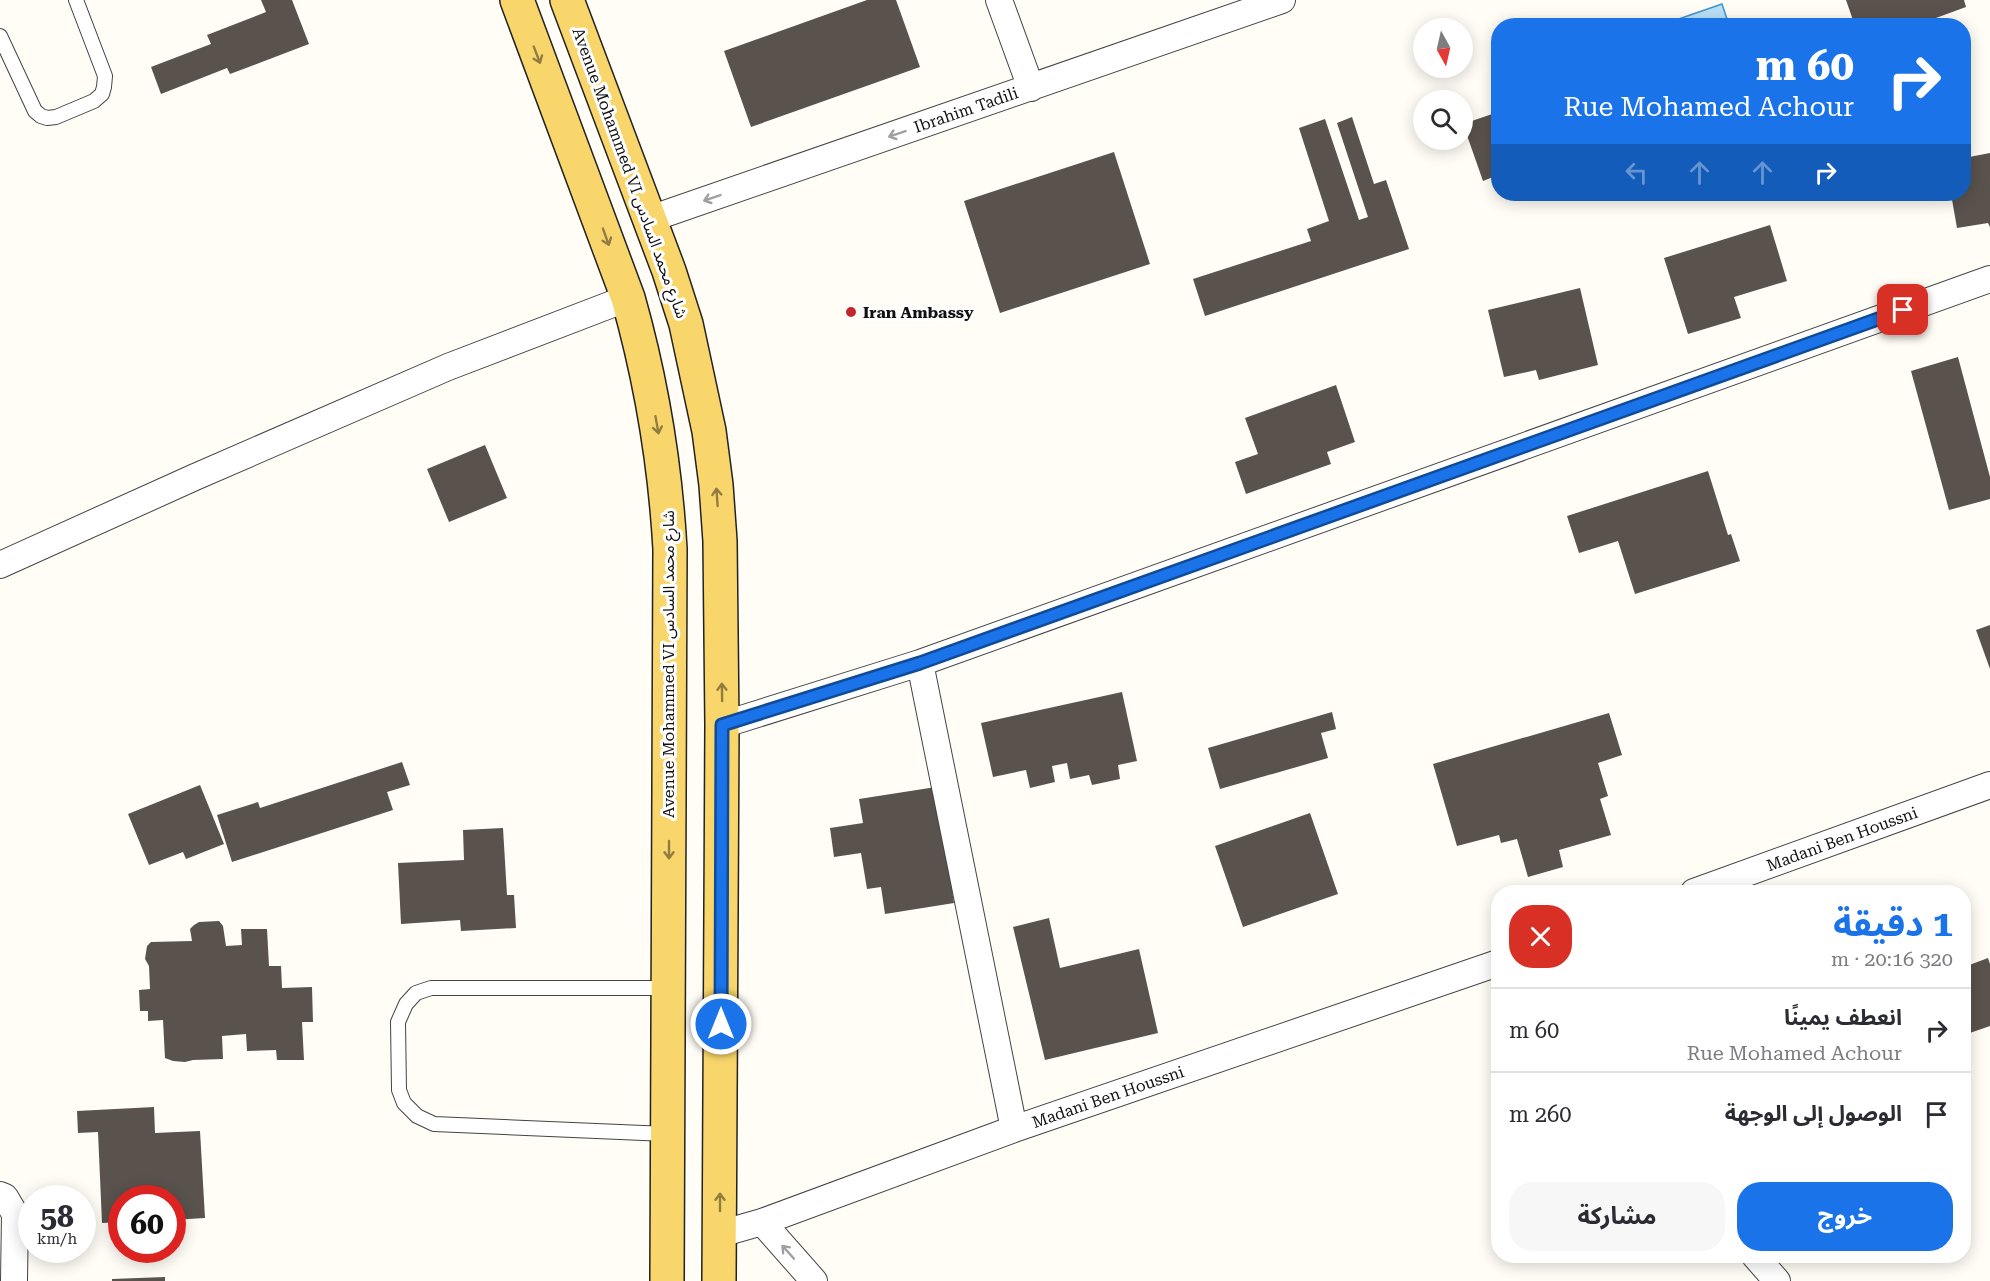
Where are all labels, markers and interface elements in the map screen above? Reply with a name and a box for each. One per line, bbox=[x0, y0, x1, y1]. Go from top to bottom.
north arrow bbox=[1413, 18, 1473, 78]
map controls bbox=[1413, 18, 1473, 150]
street label: Avenue Mohammed VI شارع محمد السادس bbox=[566, 25, 692, 322]
text: 60 m bbox=[1756, 41, 1854, 90]
icon: right bbox=[1875, 42, 1953, 120]
one-way arrow bbox=[533, 45, 544, 64]
street label: Ibrahim Tadili bbox=[911, 83, 1021, 137]
button: search bbox=[1413, 90, 1473, 150]
text: Rue Mohamed Achour bbox=[1564, 91, 1854, 123]
one-way arrow bbox=[888, 130, 907, 141]
icon: left bbox=[1620, 156, 1653, 189]
icon: ahead bbox=[1683, 156, 1716, 189]
icon: ahead bbox=[1746, 156, 1779, 189]
icon: right bbox=[1809, 156, 1842, 189]
one-way arrow bbox=[703, 193, 722, 204]
one-way arrow bbox=[602, 227, 613, 246]
pin bbox=[1877, 284, 1928, 335]
icon: arrive bbox=[1886, 293, 1919, 326]
place label: Iran Ambassy bbox=[863, 303, 974, 322]
marker: Iran Ambassy bbox=[844, 305, 858, 319]
one-way arrow bbox=[652, 415, 663, 434]
one-way arrow bbox=[711, 487, 722, 507]
street label: Avenue Mohammed VI شارع محمد السادس bbox=[659, 510, 681, 818]
one-way arrow bbox=[716, 682, 728, 702]
street label: Madani Ben Houssni bbox=[1764, 803, 1920, 875]
one-way arrow bbox=[663, 840, 675, 860]
text: 1 دقيقة bbox=[1833, 903, 1953, 945]
button: close bbox=[1509, 905, 1572, 968]
text: 320 m · 20:16 bbox=[1831, 947, 1953, 971]
position arrow bbox=[689, 992, 753, 1056]
text: انعطف يمينًا bbox=[1784, 1005, 1902, 1030]
icon: right bbox=[1920, 1014, 1953, 1047]
text: 60 m bbox=[1509, 1018, 1559, 1043]
text: Rue Mohamed Achour bbox=[1687, 1041, 1902, 1065]
street label: Madani Ben Houssni bbox=[1030, 1062, 1186, 1132]
icon: arrive bbox=[1920, 1098, 1953, 1131]
text: الوصول إلى الوجهة bbox=[1725, 1101, 1902, 1126]
text: 260 m bbox=[1509, 1102, 1572, 1127]
button: مشاركة bbox=[1509, 1182, 1725, 1251]
button: خروج bbox=[1737, 1182, 1953, 1251]
speed limit sign: 60 bbox=[108, 1185, 186, 1263]
one-way arrow bbox=[714, 1192, 726, 1212]
text: 58 bbox=[40, 1199, 74, 1234]
text: km/h bbox=[37, 1230, 77, 1248]
one-way arrow bbox=[781, 1245, 795, 1260]

